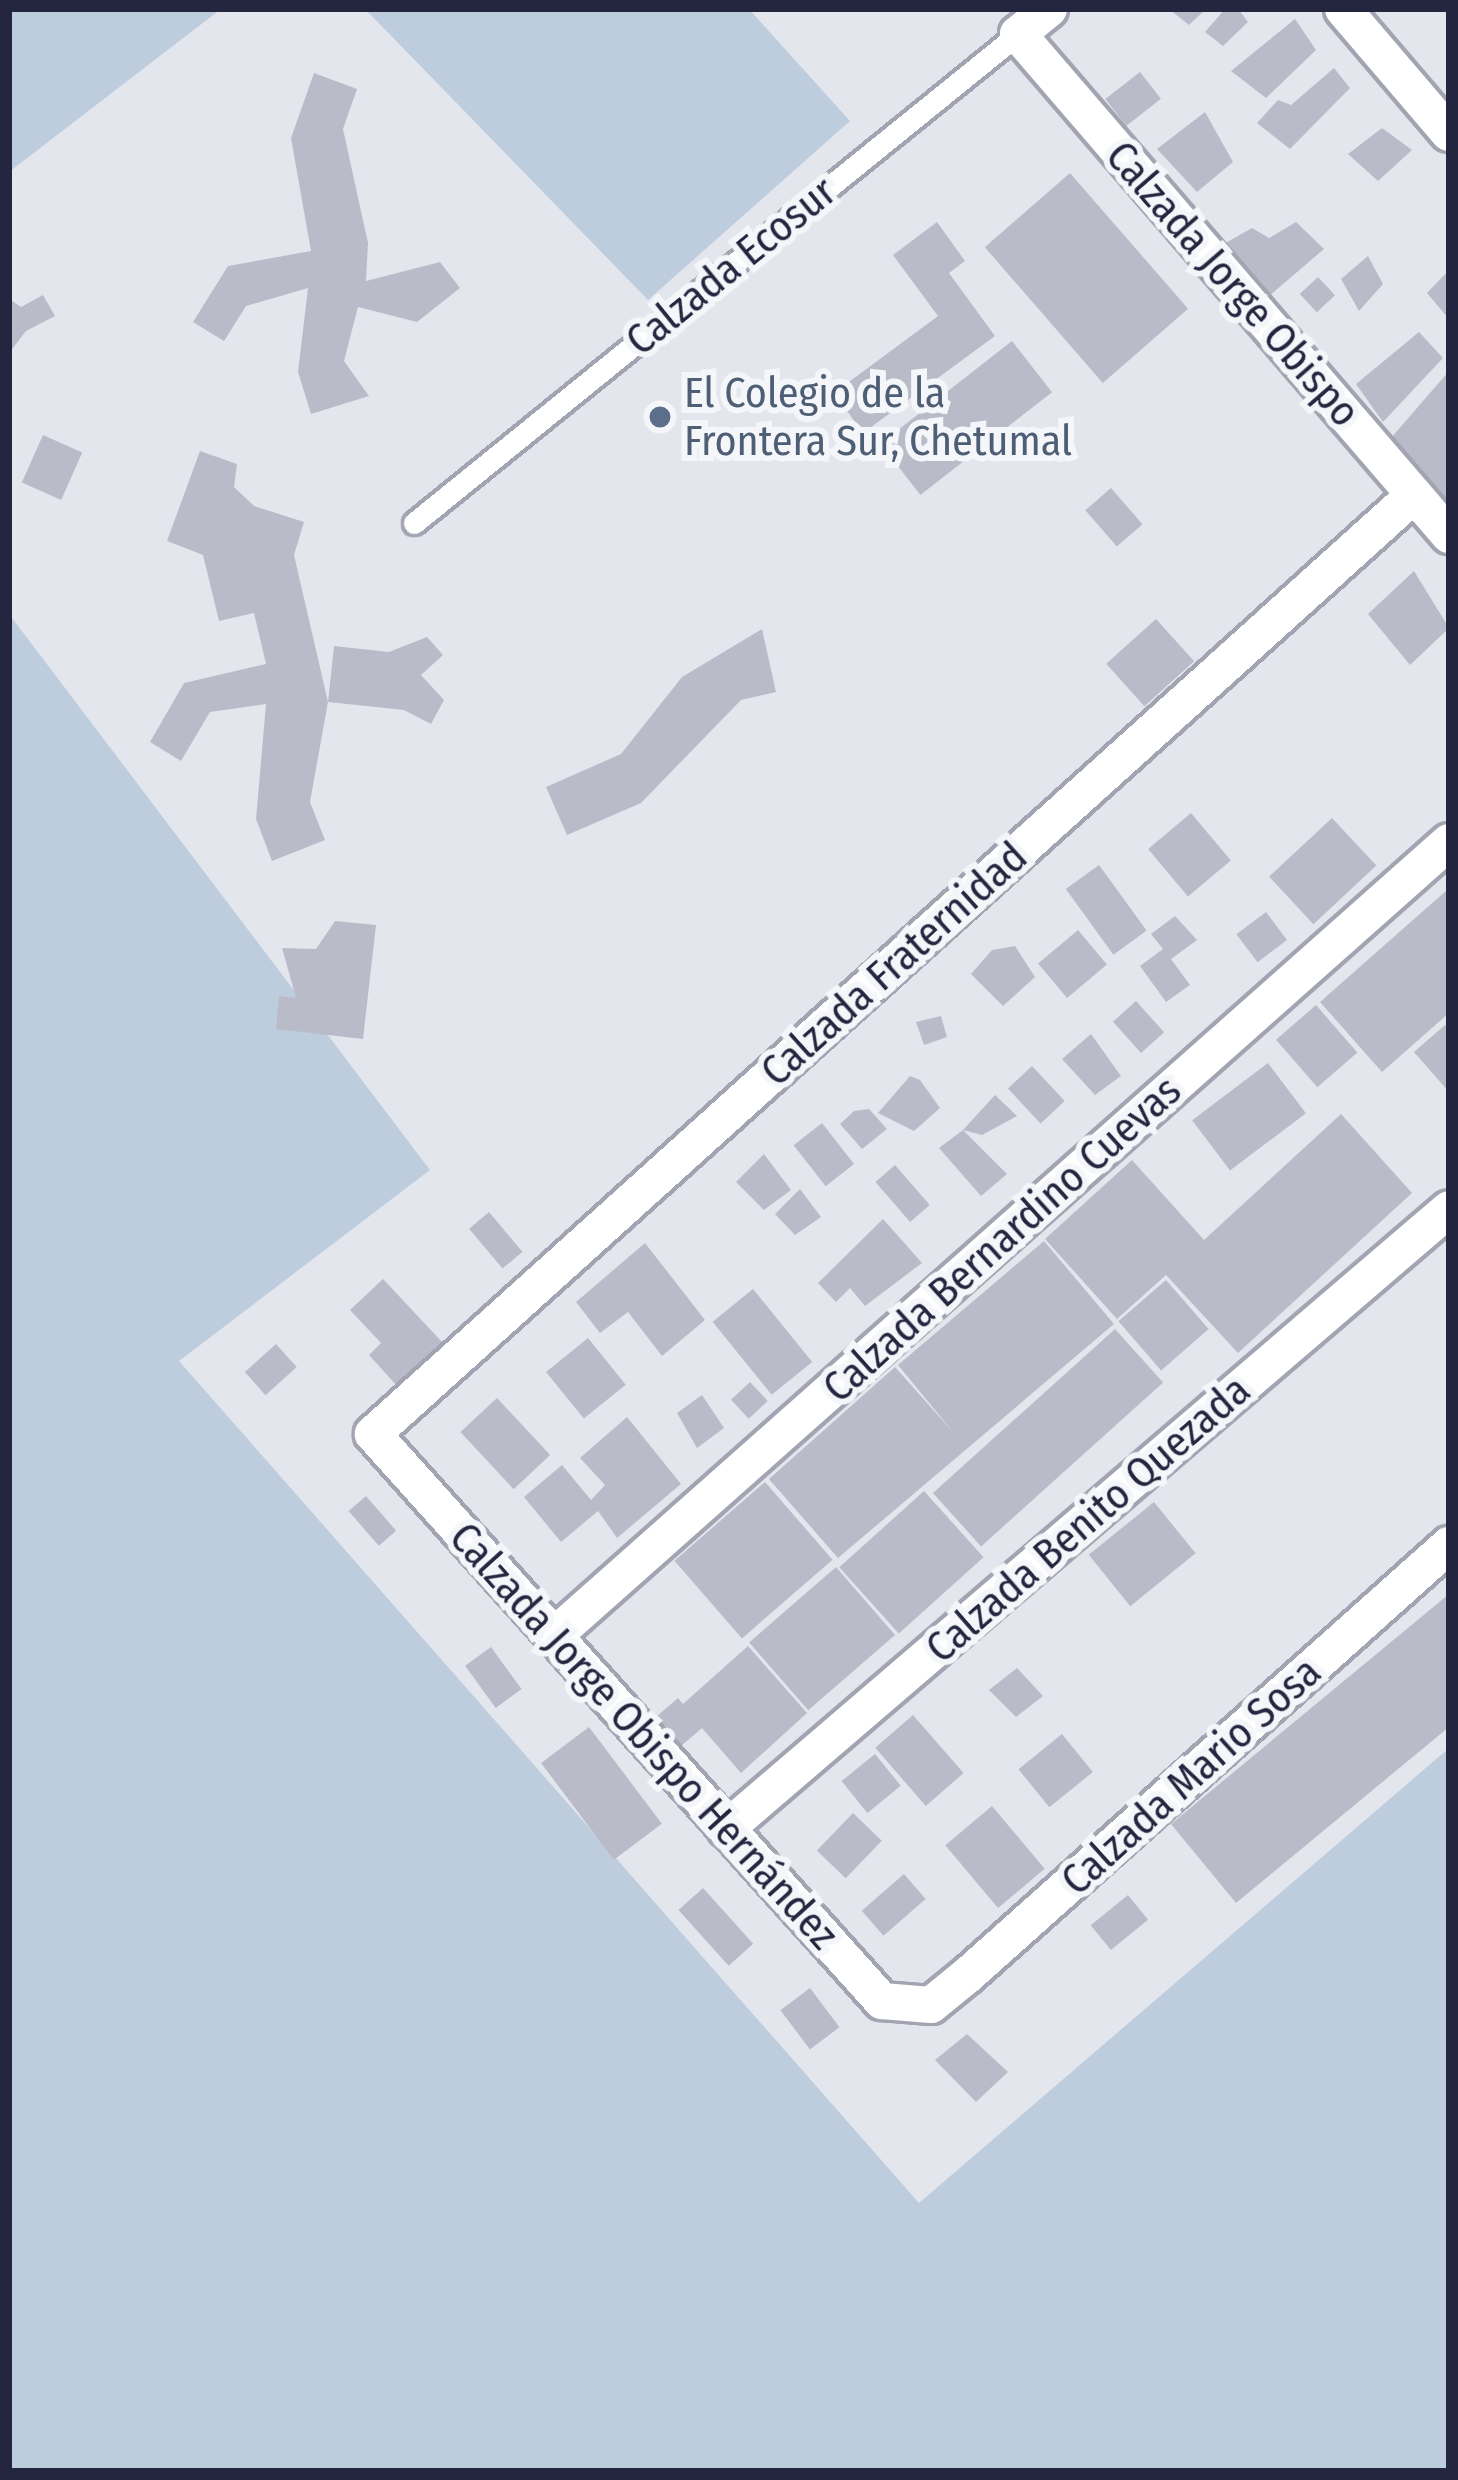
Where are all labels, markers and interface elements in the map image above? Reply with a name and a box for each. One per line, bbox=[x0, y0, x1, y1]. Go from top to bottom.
street label: Calzada Jorge Obispo bbox=[1095, 131, 1371, 437]
street label: Calzada Ecosur bbox=[616, 166, 846, 366]
place label: El Colegio de la Frontera Sur, Chetumal bbox=[684, 368, 1072, 466]
marker: El Colegio de la Frontera Sur, Chetumal bbox=[647, 404, 673, 430]
street label: Calzada Fraternidad bbox=[751, 832, 1037, 1096]
street label: Calzada Bernardino Cuevas bbox=[813, 1065, 1191, 1413]
street label: Calzada Benito Quezada bbox=[916, 1365, 1260, 1673]
street label: Calzada Jorge Obispo Hernández bbox=[439, 1512, 849, 1960]
street label: Calzada Mario Sosa bbox=[1051, 1647, 1331, 1905]

